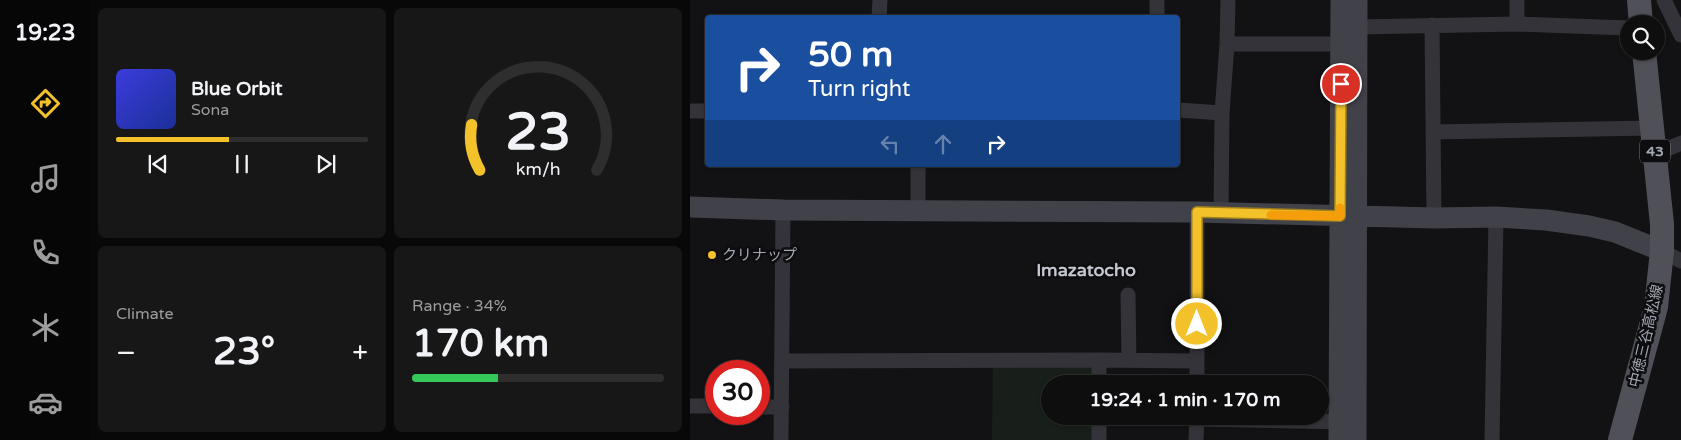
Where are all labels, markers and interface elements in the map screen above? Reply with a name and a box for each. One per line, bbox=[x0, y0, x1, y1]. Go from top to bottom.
map controls bbox=[1620, 15, 1665, 60]
button: search bbox=[1620, 15, 1665, 60]
text: 19:23 bbox=[15, 20, 75, 46]
text: 50 m bbox=[808, 34, 893, 76]
icon: right bbox=[725, 35, 790, 100]
pin bbox=[1320, 63, 1362, 105]
icon: arrive bbox=[1327, 70, 1355, 98]
text: Turn right bbox=[808, 76, 910, 102]
text: Blue Orbit bbox=[191, 78, 283, 100]
icon: directions bbox=[28, 86, 63, 121]
text: Sona bbox=[191, 100, 229, 120]
text: 23 bbox=[505, 101, 571, 164]
icon: left bbox=[876, 130, 904, 158]
icon: ahead bbox=[929, 130, 957, 158]
icon: right bbox=[982, 130, 1010, 158]
road number: 43 bbox=[1640, 140, 1670, 162]
icon: previous bbox=[144, 150, 172, 178]
icon: pause bbox=[228, 150, 256, 178]
icon: next bbox=[312, 150, 340, 178]
text: km/h bbox=[516, 159, 560, 180]
icon: music bbox=[28, 161, 63, 196]
icon: phone bbox=[28, 235, 63, 270]
place label: クリナップ bbox=[722, 246, 797, 264]
marker: クリナップ bbox=[706, 249, 718, 261]
district label: Imazatocho bbox=[1036, 259, 1136, 281]
street label: 中徳三谷高松線 bbox=[1625, 283, 1667, 389]
text: Range · 34% bbox=[412, 296, 507, 316]
position arrow bbox=[1170, 297, 1222, 349]
text: Climate bbox=[116, 304, 174, 324]
icon: climate bbox=[28, 310, 63, 345]
text: 170 km bbox=[412, 321, 549, 367]
text: 23° bbox=[213, 329, 275, 375]
text: − bbox=[116, 336, 136, 370]
text: + bbox=[352, 336, 368, 370]
speed limit sign: 30 bbox=[705, 360, 770, 425]
icon: car bbox=[28, 385, 63, 420]
text: 19:24 · 1 min · 170 m bbox=[1089, 389, 1281, 411]

